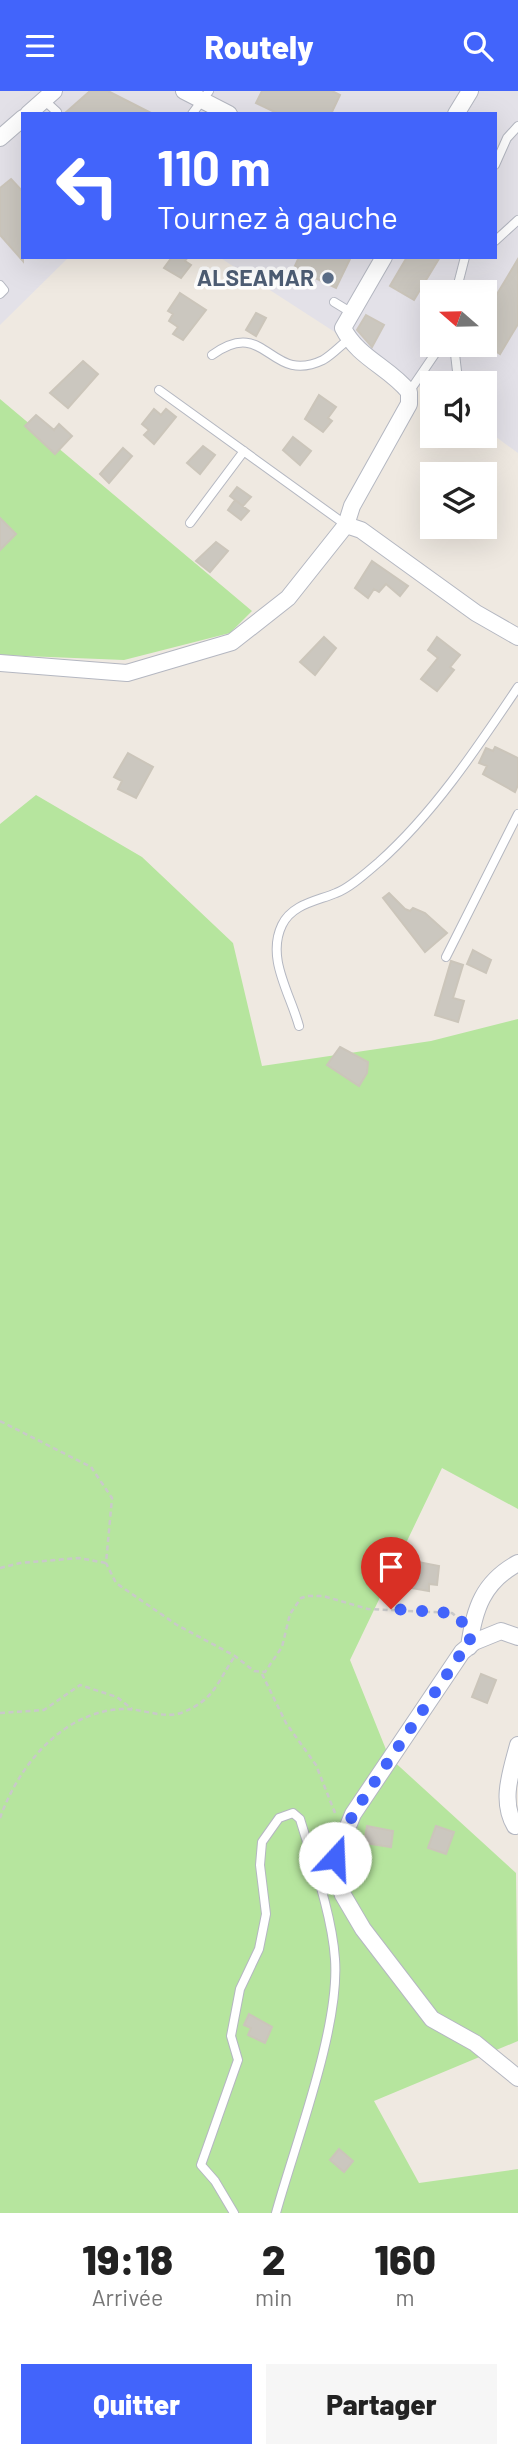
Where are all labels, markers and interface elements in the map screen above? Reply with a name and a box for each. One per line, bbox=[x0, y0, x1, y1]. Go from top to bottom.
icon: menu bbox=[21, 27, 59, 65]
text: Routely bbox=[204, 27, 314, 65]
icon: search bbox=[459, 27, 497, 65]
text: 110 m bbox=[157, 137, 271, 196]
icon: left bbox=[42, 140, 133, 231]
text: Tournez à gauche bbox=[157, 197, 398, 235]
place label: ALSEAMAR bbox=[197, 263, 314, 291]
marker: ALSEAMAR bbox=[320, 270, 336, 286]
north arrow bbox=[420, 280, 497, 357]
map controls bbox=[420, 280, 497, 539]
button: sound bbox=[420, 371, 497, 448]
button: layers bbox=[420, 462, 497, 539]
pin bbox=[361, 1537, 421, 1609]
icon: arrive bbox=[372, 1548, 410, 1586]
position arrow bbox=[298, 1821, 372, 1895]
text: 19:18 bbox=[82, 2233, 173, 2283]
text: 2 bbox=[262, 2233, 286, 2283]
text: 160 bbox=[374, 2233, 436, 2283]
text: Arrivée bbox=[92, 2283, 163, 2311]
text: min bbox=[255, 2283, 292, 2311]
text: m bbox=[396, 2283, 415, 2311]
button: Quitter bbox=[21, 2364, 252, 2444]
button: Partager bbox=[266, 2364, 497, 2444]

